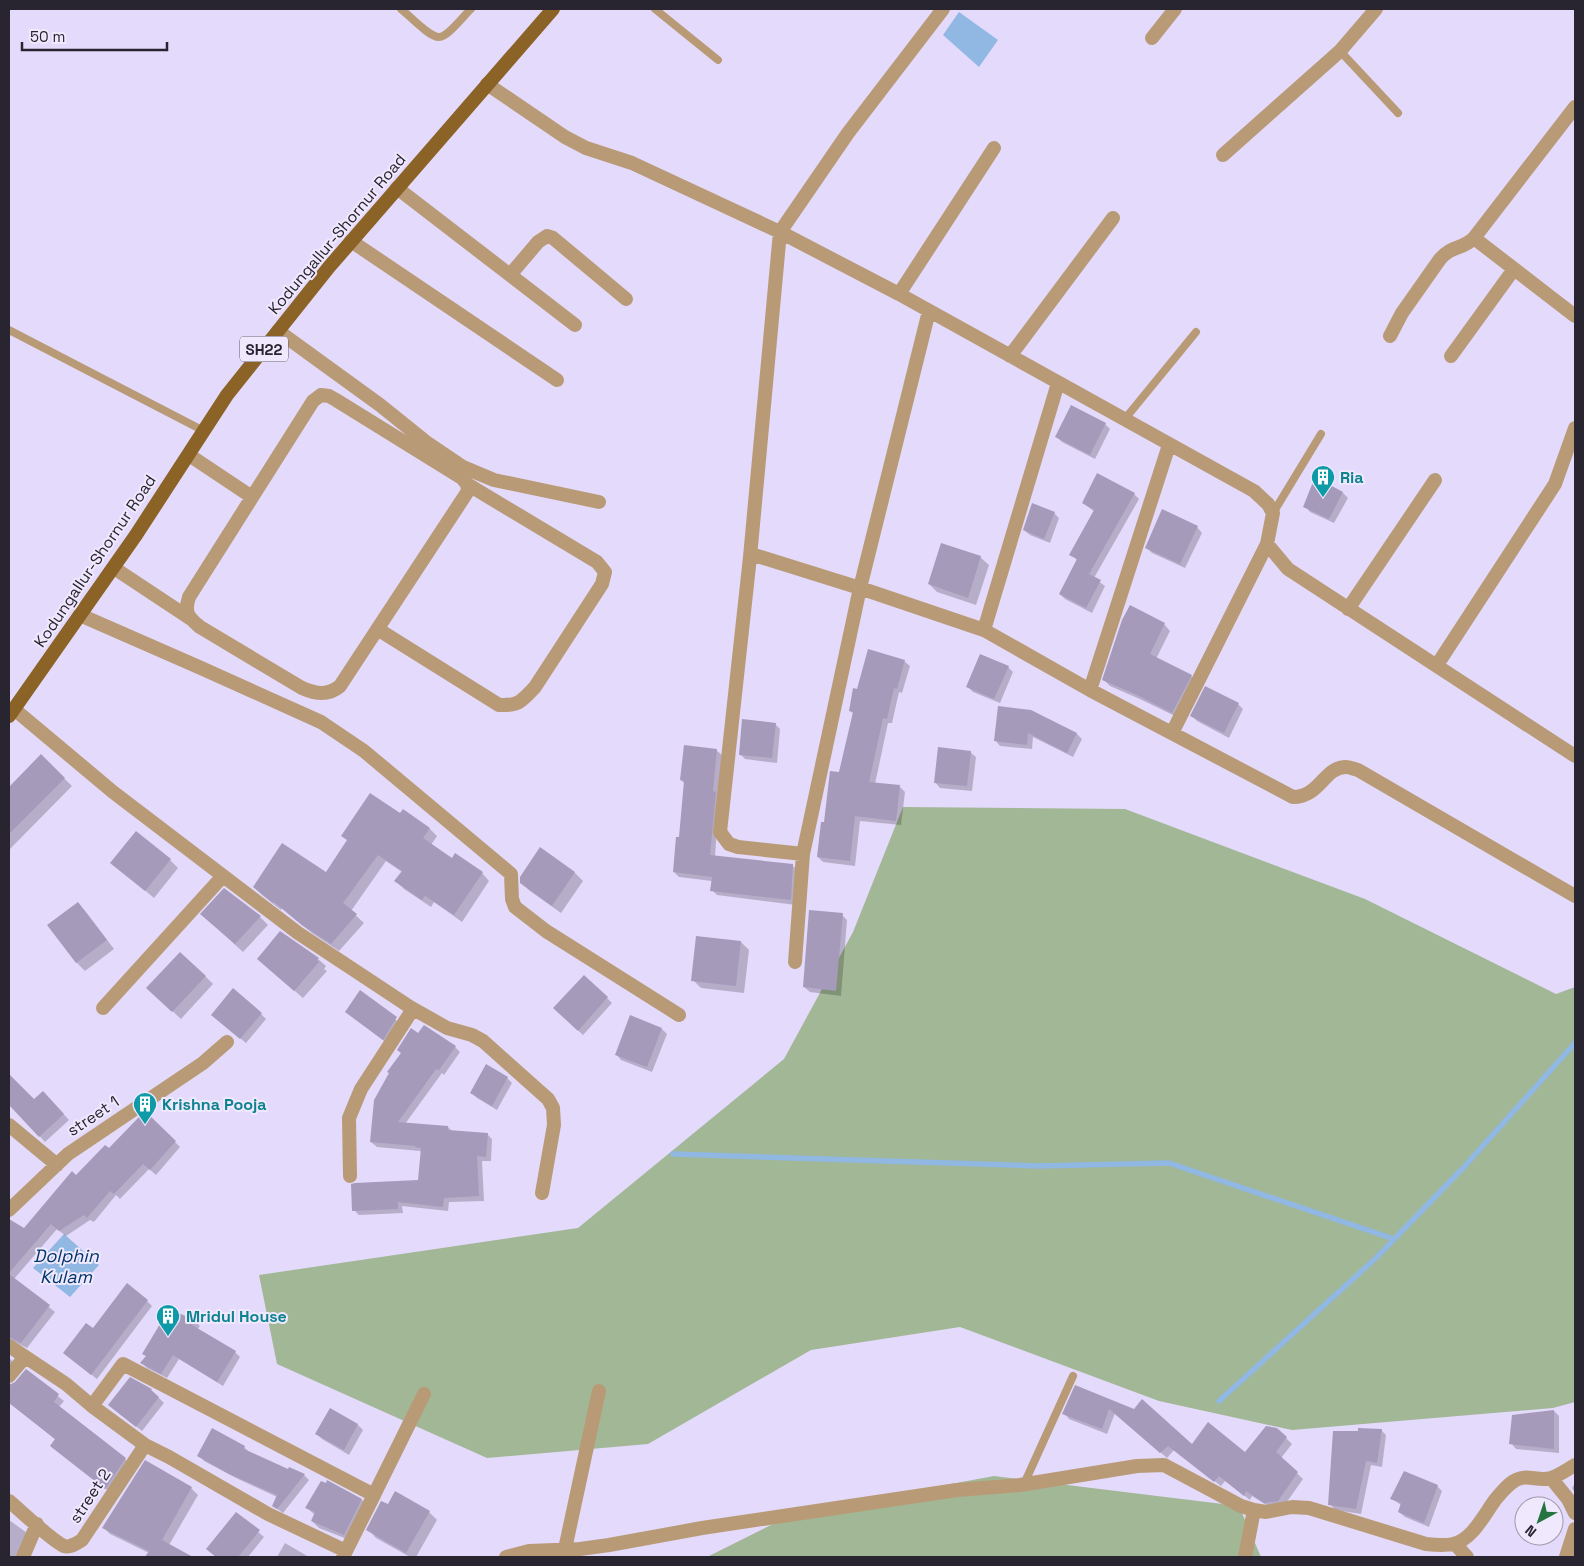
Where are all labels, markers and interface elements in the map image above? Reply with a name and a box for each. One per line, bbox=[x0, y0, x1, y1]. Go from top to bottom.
scale bar bbox=[22, 20, 168, 52]
text: 50 m bbox=[30, 27, 65, 46]
street label: Kodungallur-Shornur Road bbox=[263, 149, 411, 319]
road number: SH22 bbox=[240, 336, 288, 362]
building icon: Ria bbox=[1310, 464, 1336, 498]
place label: Ria bbox=[1340, 467, 1364, 488]
street label: Kodungallur-Shornur Road bbox=[29, 471, 161, 651]
street label: street 1 bbox=[63, 1091, 123, 1141]
building icon: Krishna Pooja bbox=[132, 1091, 158, 1125]
place label: Krishna Pooja bbox=[162, 1094, 267, 1115]
water label: Dolphin Kulam bbox=[33, 1244, 100, 1288]
building icon: Mridul House bbox=[155, 1303, 181, 1337]
place label: Mridul House bbox=[186, 1306, 287, 1327]
street label: street 2 bbox=[65, 1465, 115, 1527]
north arrow bbox=[1514, 1496, 1564, 1546]
text: N bbox=[1521, 1521, 1540, 1541]

